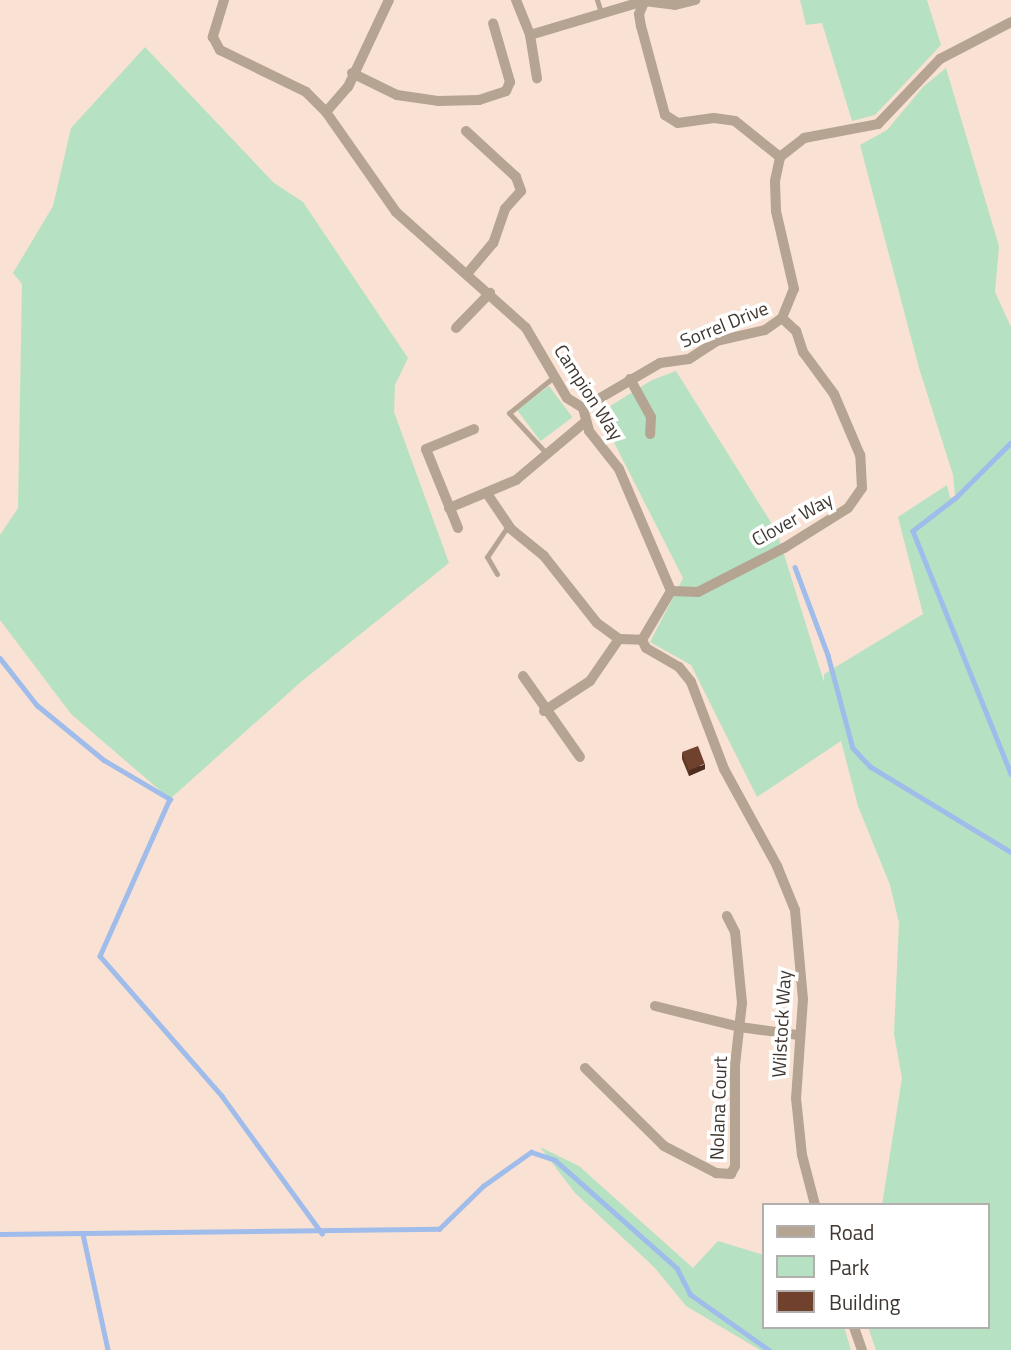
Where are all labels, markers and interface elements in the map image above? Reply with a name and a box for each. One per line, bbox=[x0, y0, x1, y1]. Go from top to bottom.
street label: Sorrel Drive bbox=[677, 296, 771, 352]
street label: Campion Way bbox=[550, 340, 628, 444]
street label: Clover Way bbox=[748, 487, 836, 551]
street label: Wilstock Way bbox=[767, 970, 795, 1078]
street label: Nolana Court bbox=[705, 1056, 731, 1160]
legend bbox=[762, 1203, 990, 1329]
text: Road bbox=[829, 1216, 874, 1248]
text: Park bbox=[829, 1251, 869, 1283]
text: Building bbox=[829, 1286, 900, 1318]

